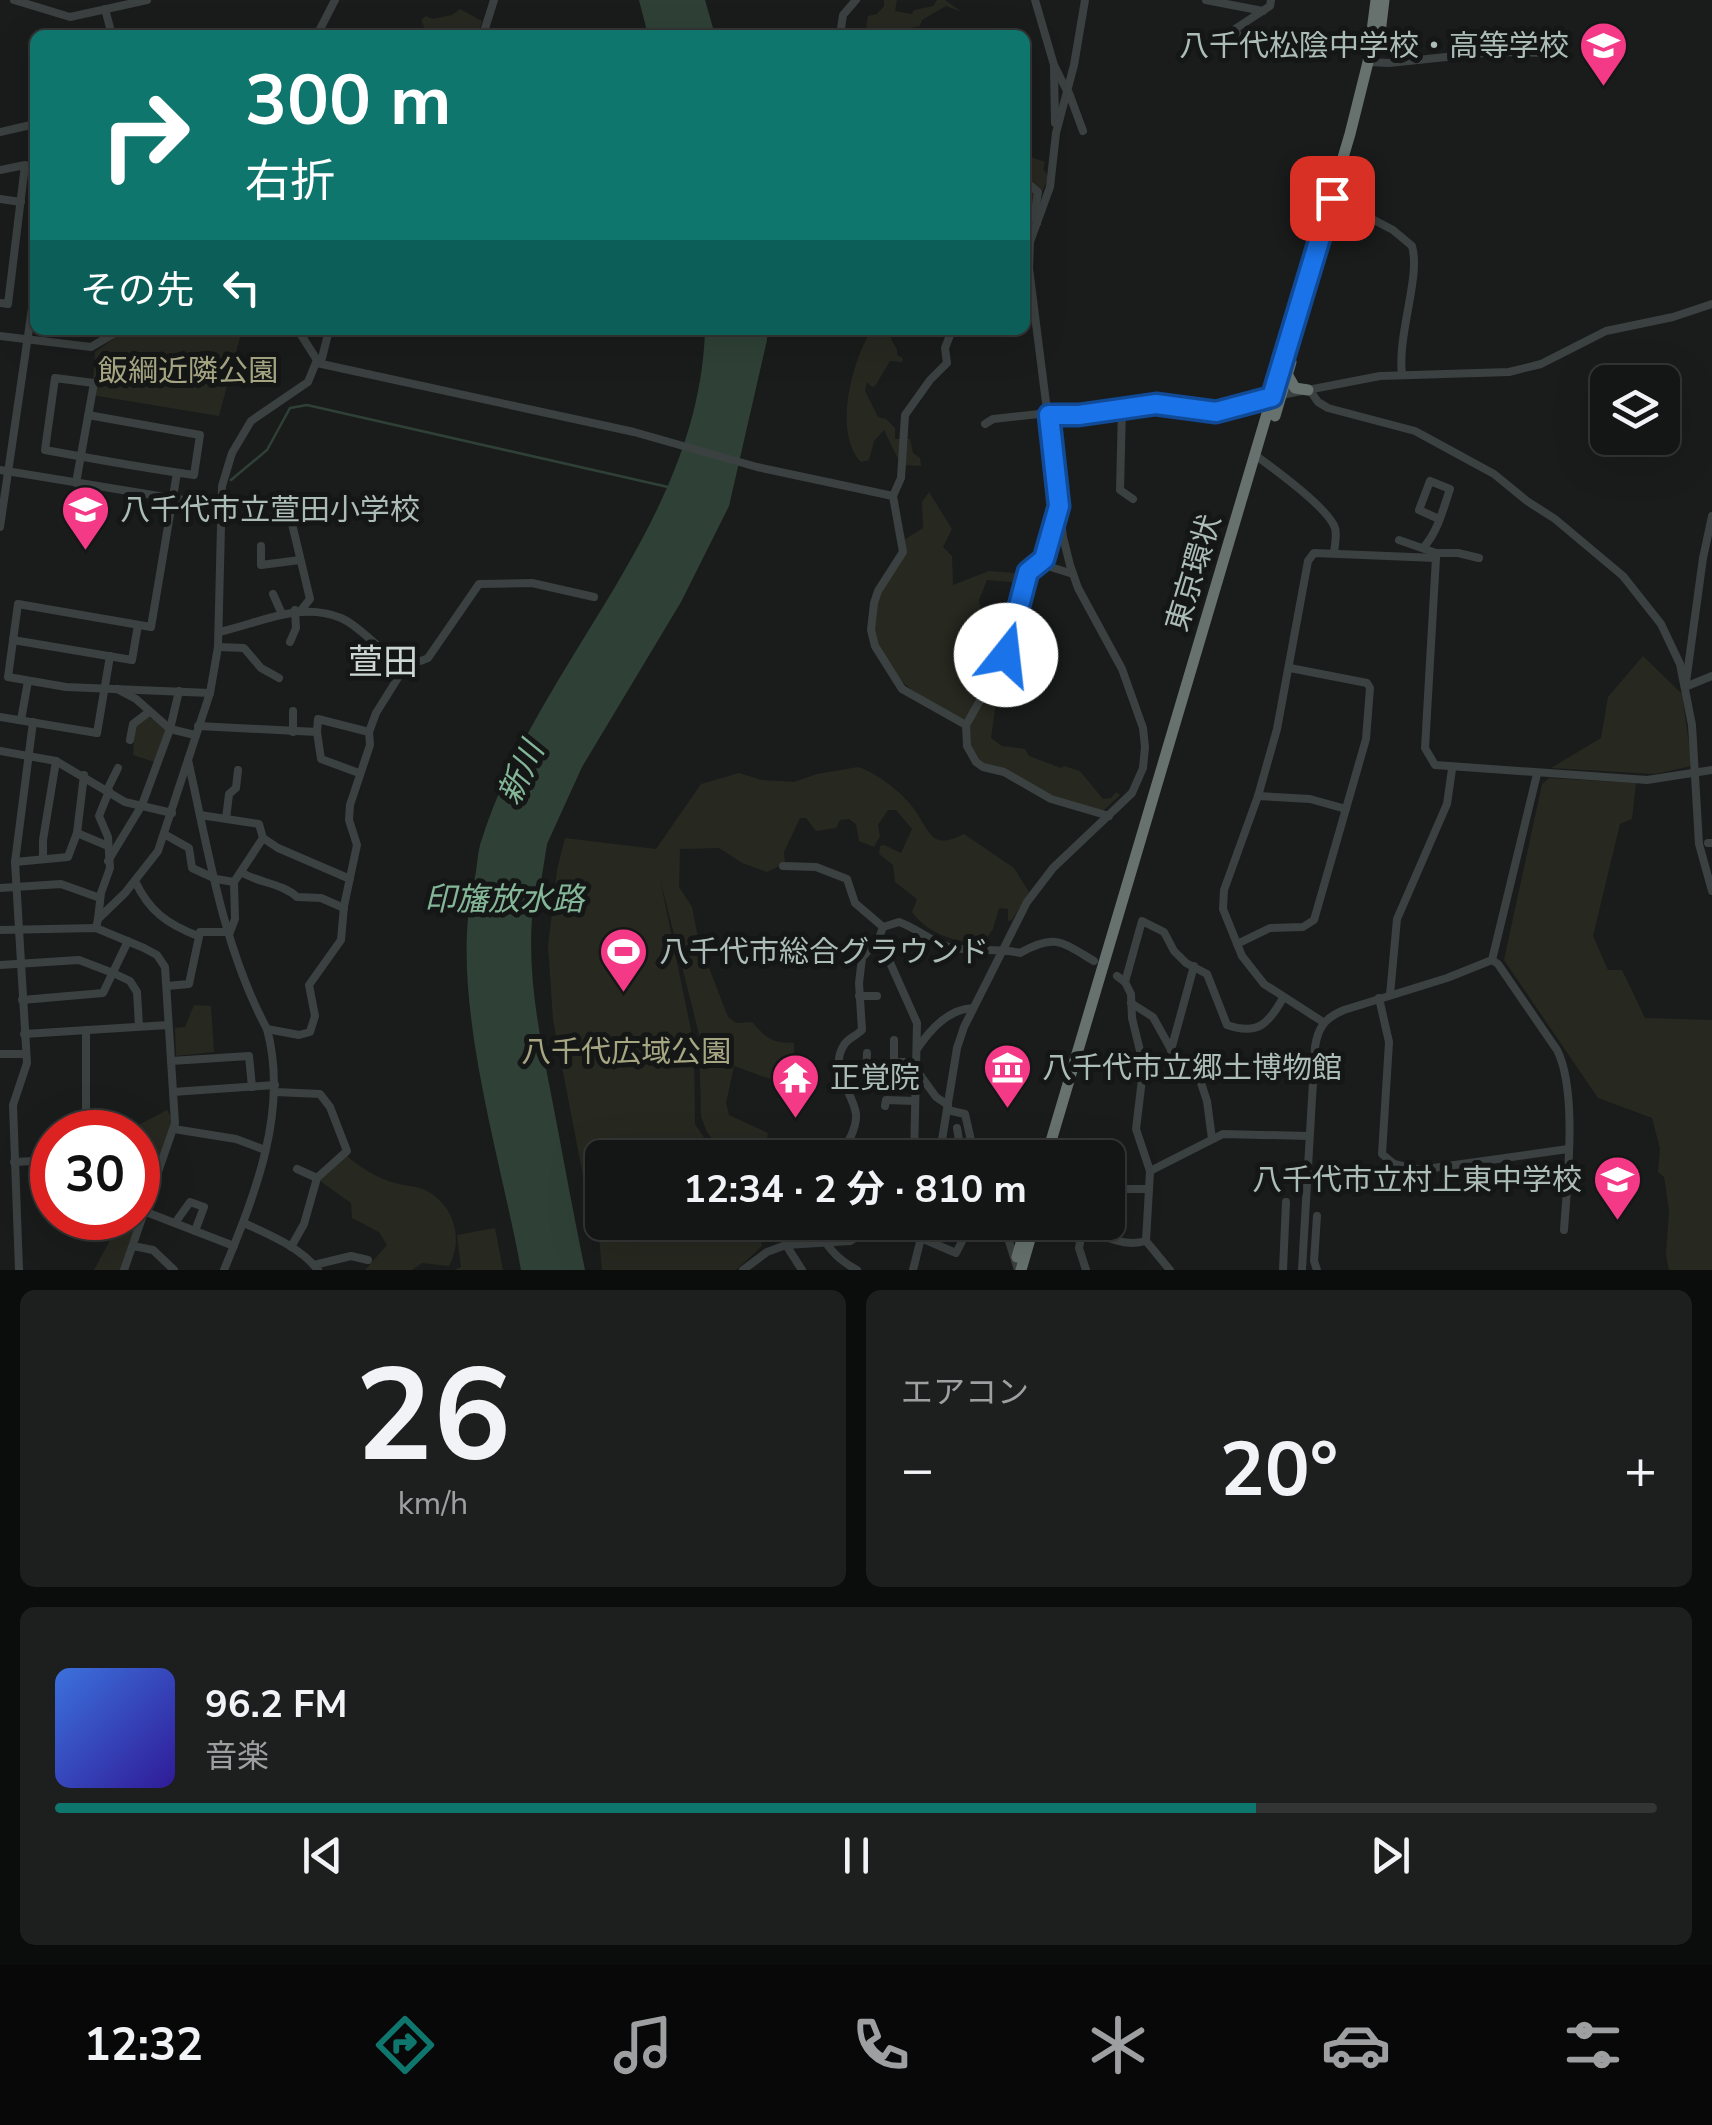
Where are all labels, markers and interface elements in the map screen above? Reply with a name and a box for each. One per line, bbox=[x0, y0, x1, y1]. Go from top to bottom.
school or university icon: 八千代松陰中学校・高等学校 bbox=[1578, 20, 1630, 88]
place label: 八千代松陰中学校・高等学校 bbox=[1179, 26, 1569, 67]
text: 300 m bbox=[245, 53, 451, 149]
icon: right bbox=[80, 70, 210, 200]
text: 右折 bbox=[245, 151, 335, 212]
pin bbox=[1290, 156, 1375, 241]
icon: arrive bbox=[1305, 171, 1360, 226]
icon: left bbox=[214, 260, 269, 315]
text: その先 bbox=[80, 265, 194, 316]
park label: 飯綱近隣公園 bbox=[98, 351, 278, 392]
map controls bbox=[1590, 365, 1680, 455]
button: layers bbox=[1590, 365, 1680, 455]
school or university icon: 八千代市立萱田小学校 bbox=[59, 484, 111, 552]
place label: 八千代市立萱田小学校 bbox=[120, 490, 420, 531]
street label: 東京環状 bbox=[1157, 510, 1231, 636]
position arrow bbox=[954, 603, 1058, 707]
district label: 萱田 bbox=[348, 639, 418, 686]
water label: 新川 bbox=[488, 732, 555, 811]
water label: 印旛放水路 bbox=[424, 878, 587, 921]
sports icon: 八千代市総合グラウンド bbox=[598, 926, 650, 994]
place label: 八千代市総合グラウンド bbox=[659, 932, 989, 973]
park label: 八千代広域公園 bbox=[521, 1032, 731, 1073]
museum icon: 八千代市立郷土博物館 bbox=[981, 1042, 1033, 1110]
place label: 八千代市立郷土博物館 bbox=[1042, 1048, 1342, 1089]
temple icon: 正覚院 bbox=[769, 1052, 821, 1120]
place label: 正覚院 bbox=[830, 1058, 920, 1099]
speed limit sign: 30 bbox=[30, 1110, 160, 1240]
school or university icon: 八千代市立村上東中学校 bbox=[1591, 1154, 1643, 1222]
place label: 八千代市立村上東中学校 bbox=[1252, 1160, 1582, 1201]
text: 12:34 · 2 分 · 810 m bbox=[683, 1164, 1027, 1215]
text: 26 bbox=[355, 1328, 511, 1505]
text: エアコン bbox=[901, 1371, 1029, 1414]
text: 20° bbox=[1220, 1419, 1338, 1521]
text: − bbox=[901, 1432, 934, 1507]
text: + bbox=[1624, 1432, 1657, 1507]
text: km/h bbox=[398, 1482, 468, 1525]
text: 96.2 FM bbox=[205, 1679, 347, 1730]
text: 音楽 bbox=[205, 1735, 269, 1778]
icon: previous bbox=[295, 1828, 350, 1883]
icon: pause bbox=[829, 1828, 884, 1883]
icon: next bbox=[1363, 1828, 1418, 1883]
icon: directions bbox=[370, 2010, 440, 2080]
icon: music bbox=[608, 2010, 678, 2080]
icon: phone bbox=[846, 2010, 916, 2080]
icon: climate bbox=[1083, 2010, 1153, 2080]
icon: car bbox=[1321, 2010, 1391, 2080]
icon: filters bbox=[1558, 2010, 1628, 2080]
text: 12:32 bbox=[84, 2015, 203, 2076]

